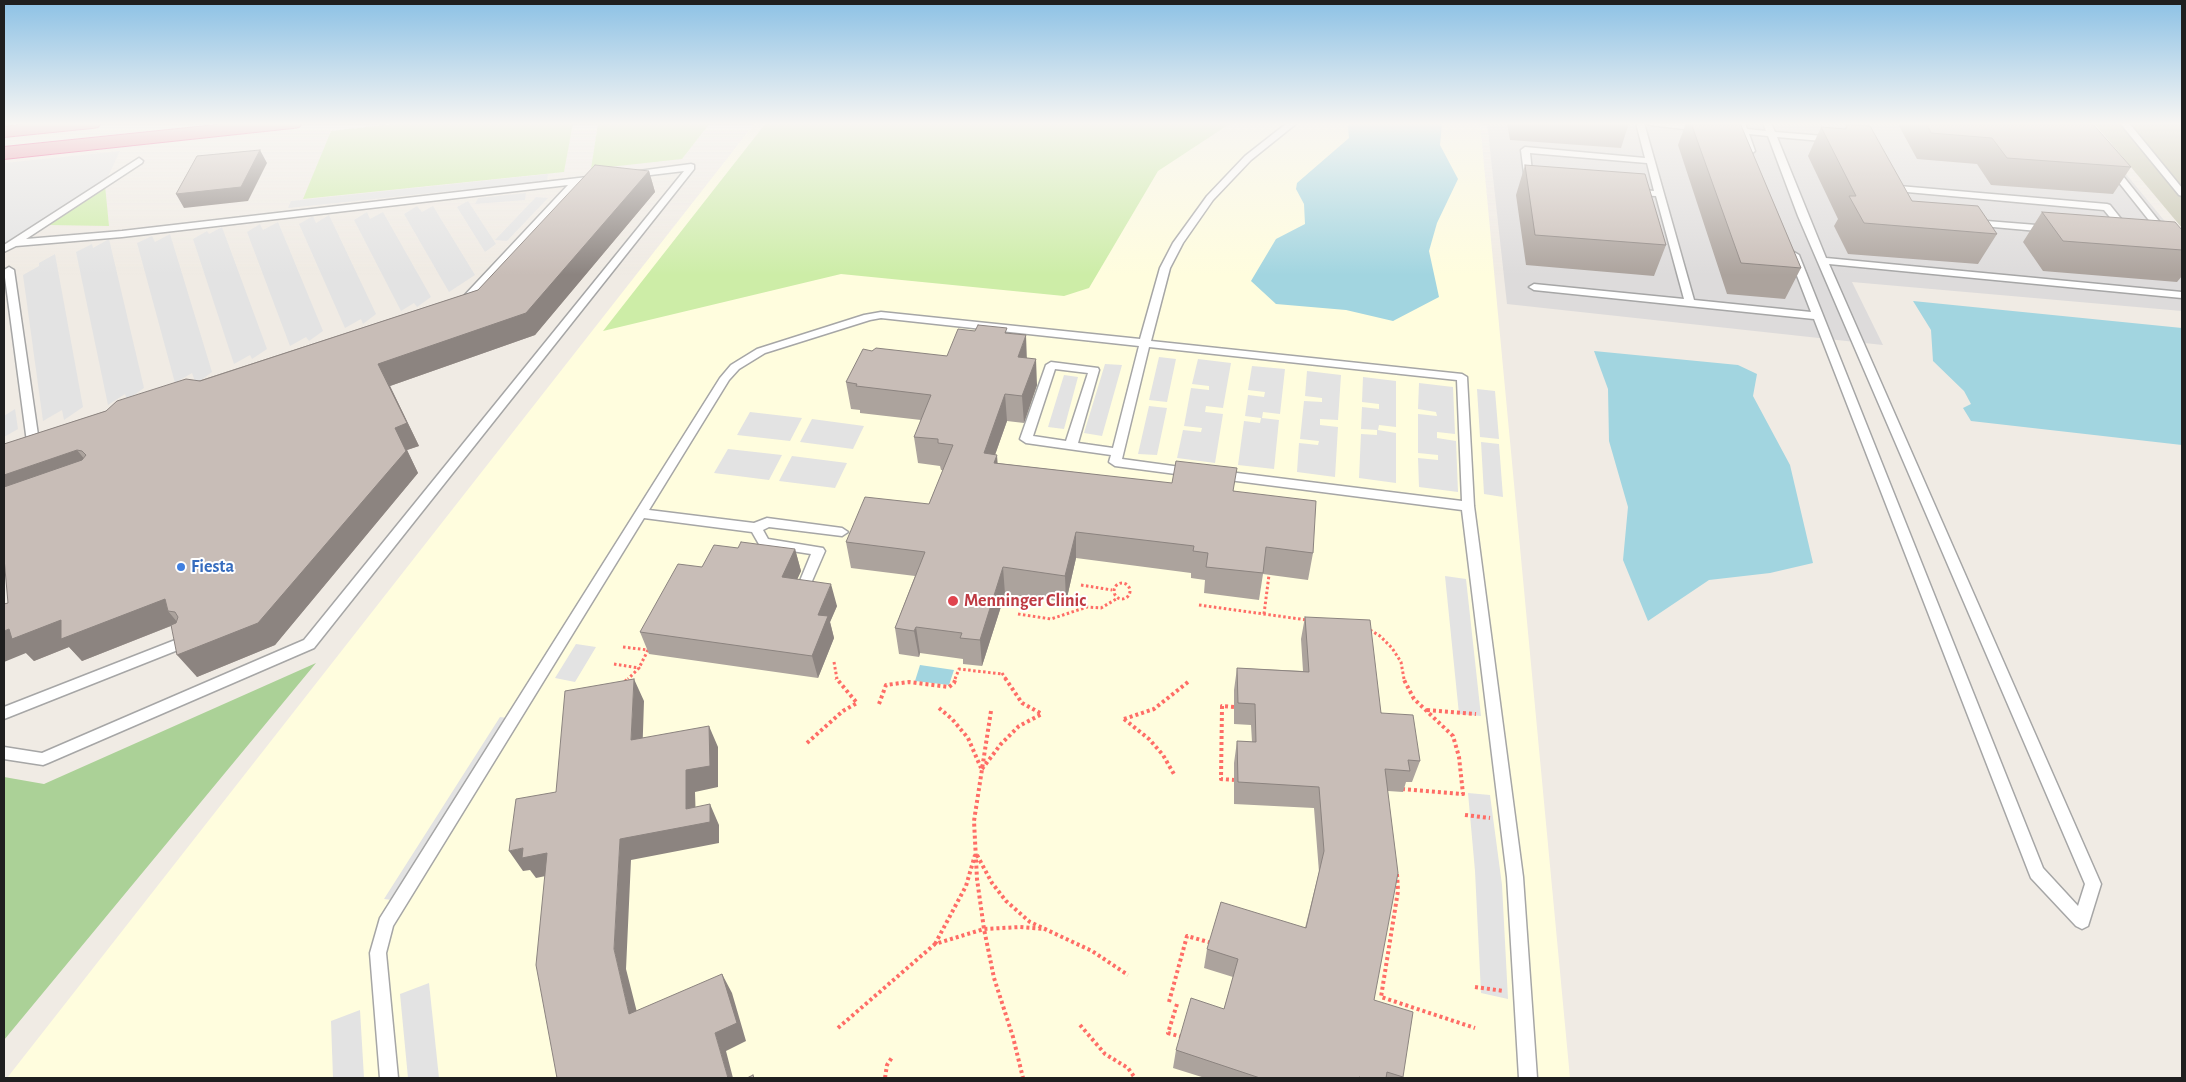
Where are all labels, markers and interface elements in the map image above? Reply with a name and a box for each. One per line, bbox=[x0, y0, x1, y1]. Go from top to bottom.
place label: Fiesta bbox=[191, 556, 234, 578]
marker: Fiesta bbox=[175, 561, 187, 573]
place label: Menninger Clinic bbox=[964, 590, 1086, 612]
marker: Menninger Clinic bbox=[946, 594, 960, 608]

